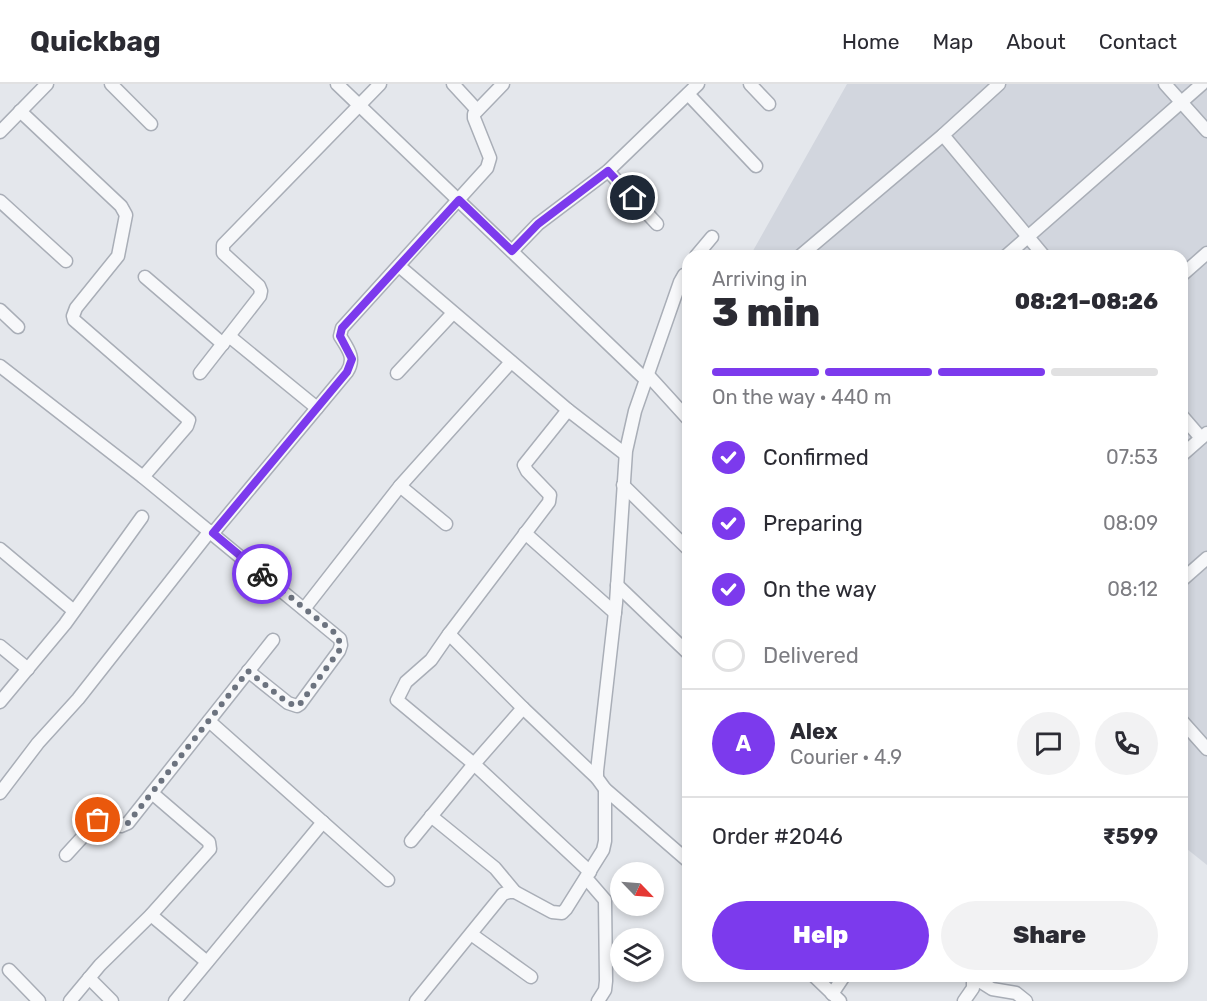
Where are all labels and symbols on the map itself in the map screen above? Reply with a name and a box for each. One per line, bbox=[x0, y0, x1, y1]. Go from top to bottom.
pin bbox=[607, 172, 658, 223]
courier bbox=[232, 544, 292, 604]
pin bbox=[72, 794, 123, 845]
north arrow bbox=[610, 862, 664, 916]

